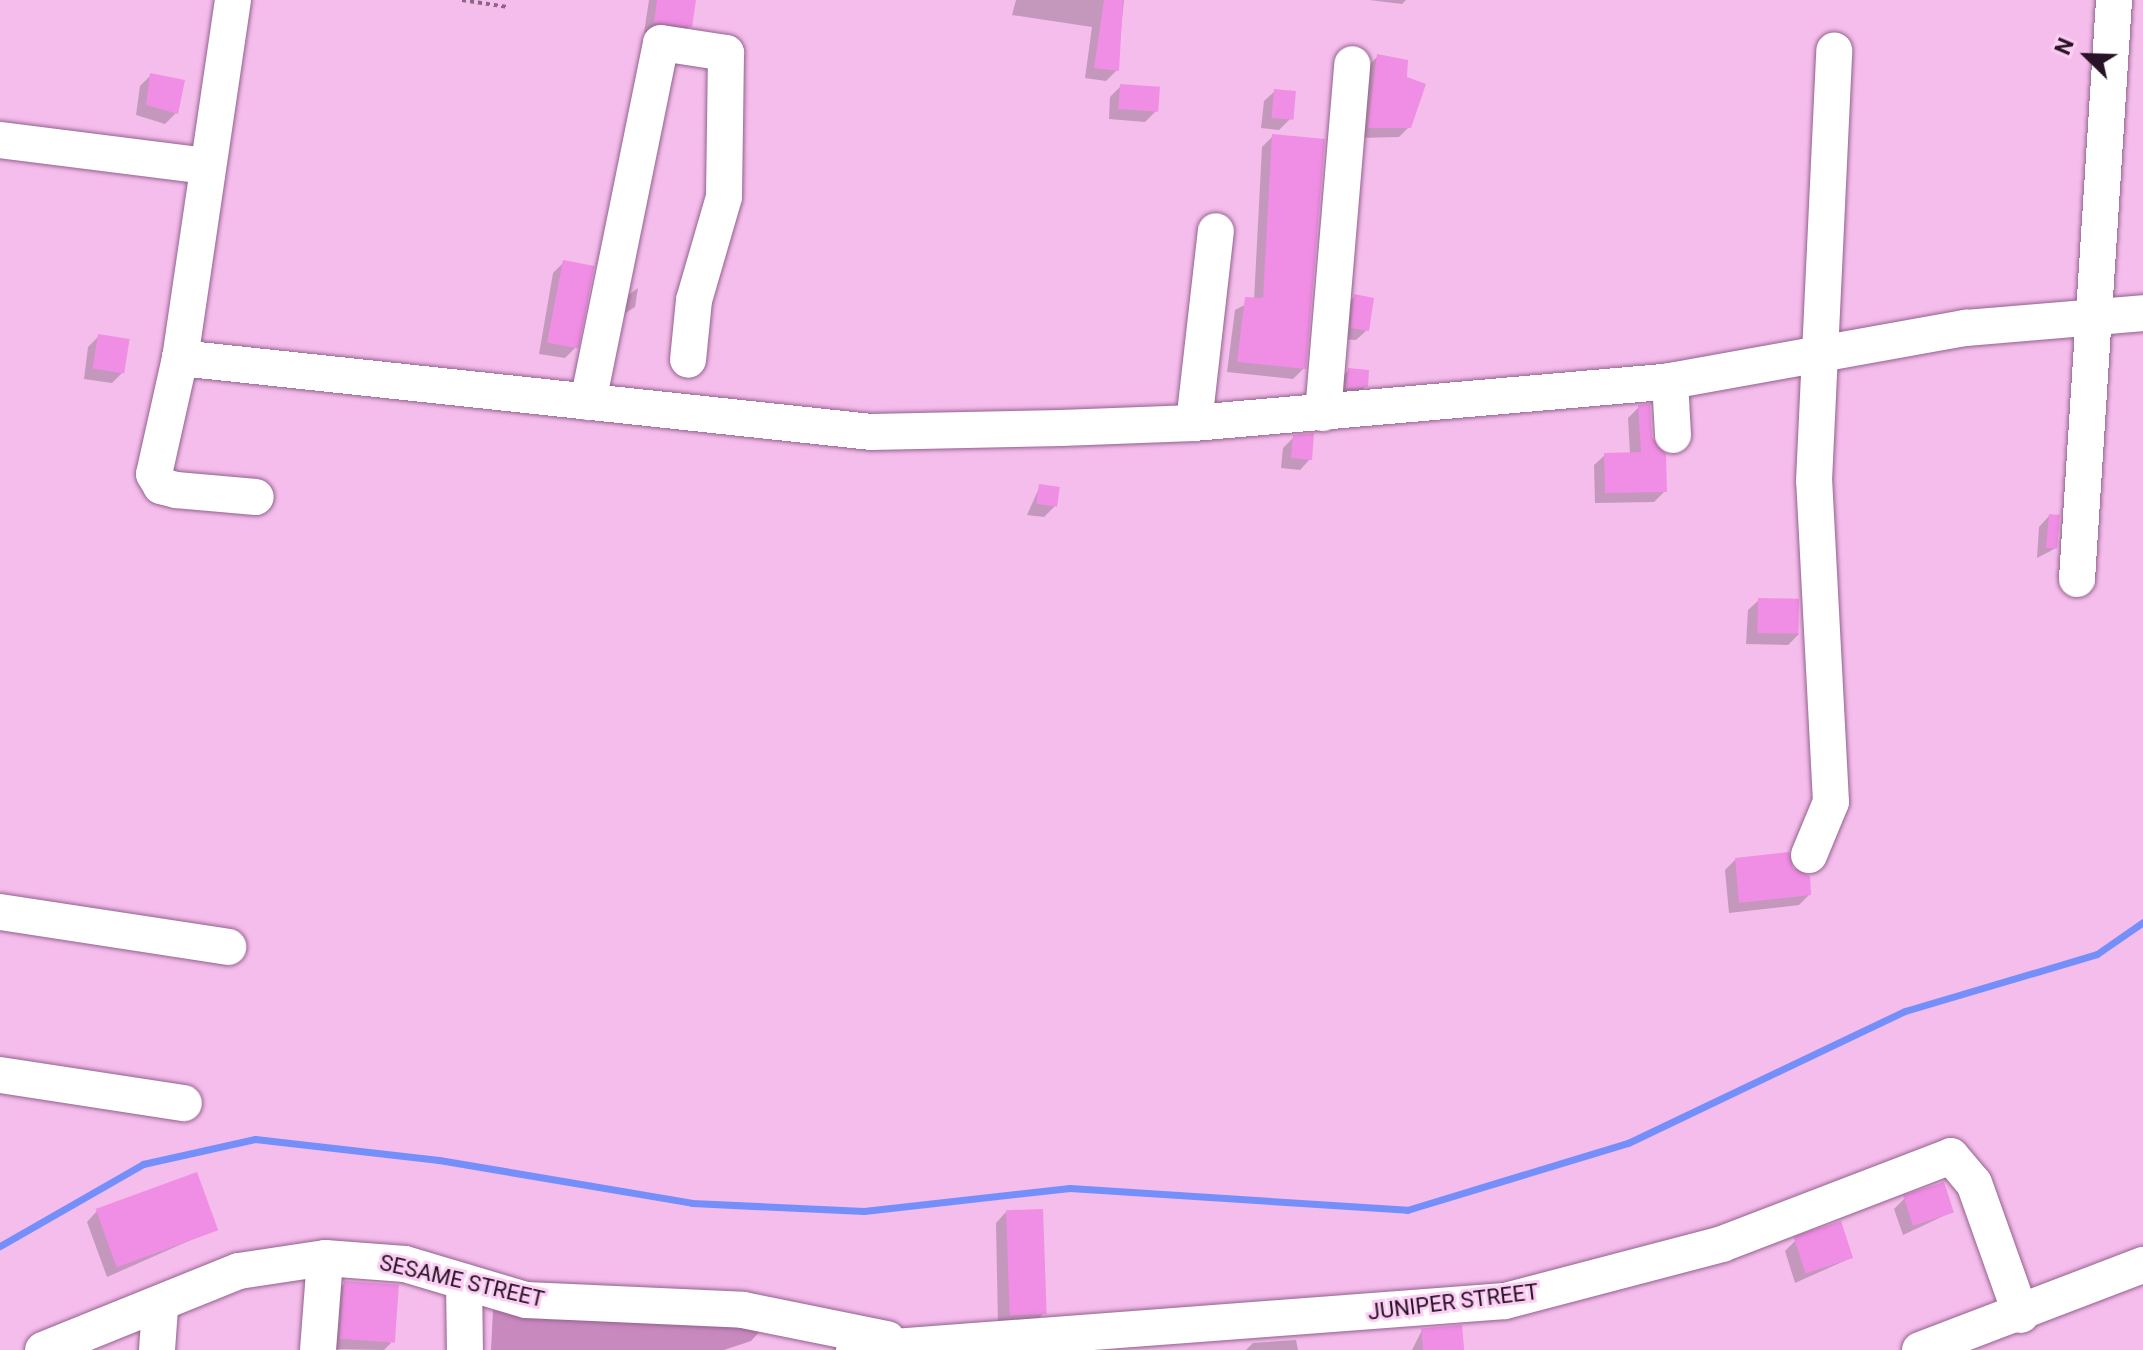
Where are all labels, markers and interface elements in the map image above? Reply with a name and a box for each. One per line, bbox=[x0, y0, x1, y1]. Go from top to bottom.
north arrow bbox=[2047, 16, 2127, 96]
text: N bbox=[2050, 34, 2079, 58]
street label: SESAME STREET bbox=[377, 1249, 547, 1313]
street label: JUNIPER STREET bbox=[1366, 1278, 1540, 1326]

